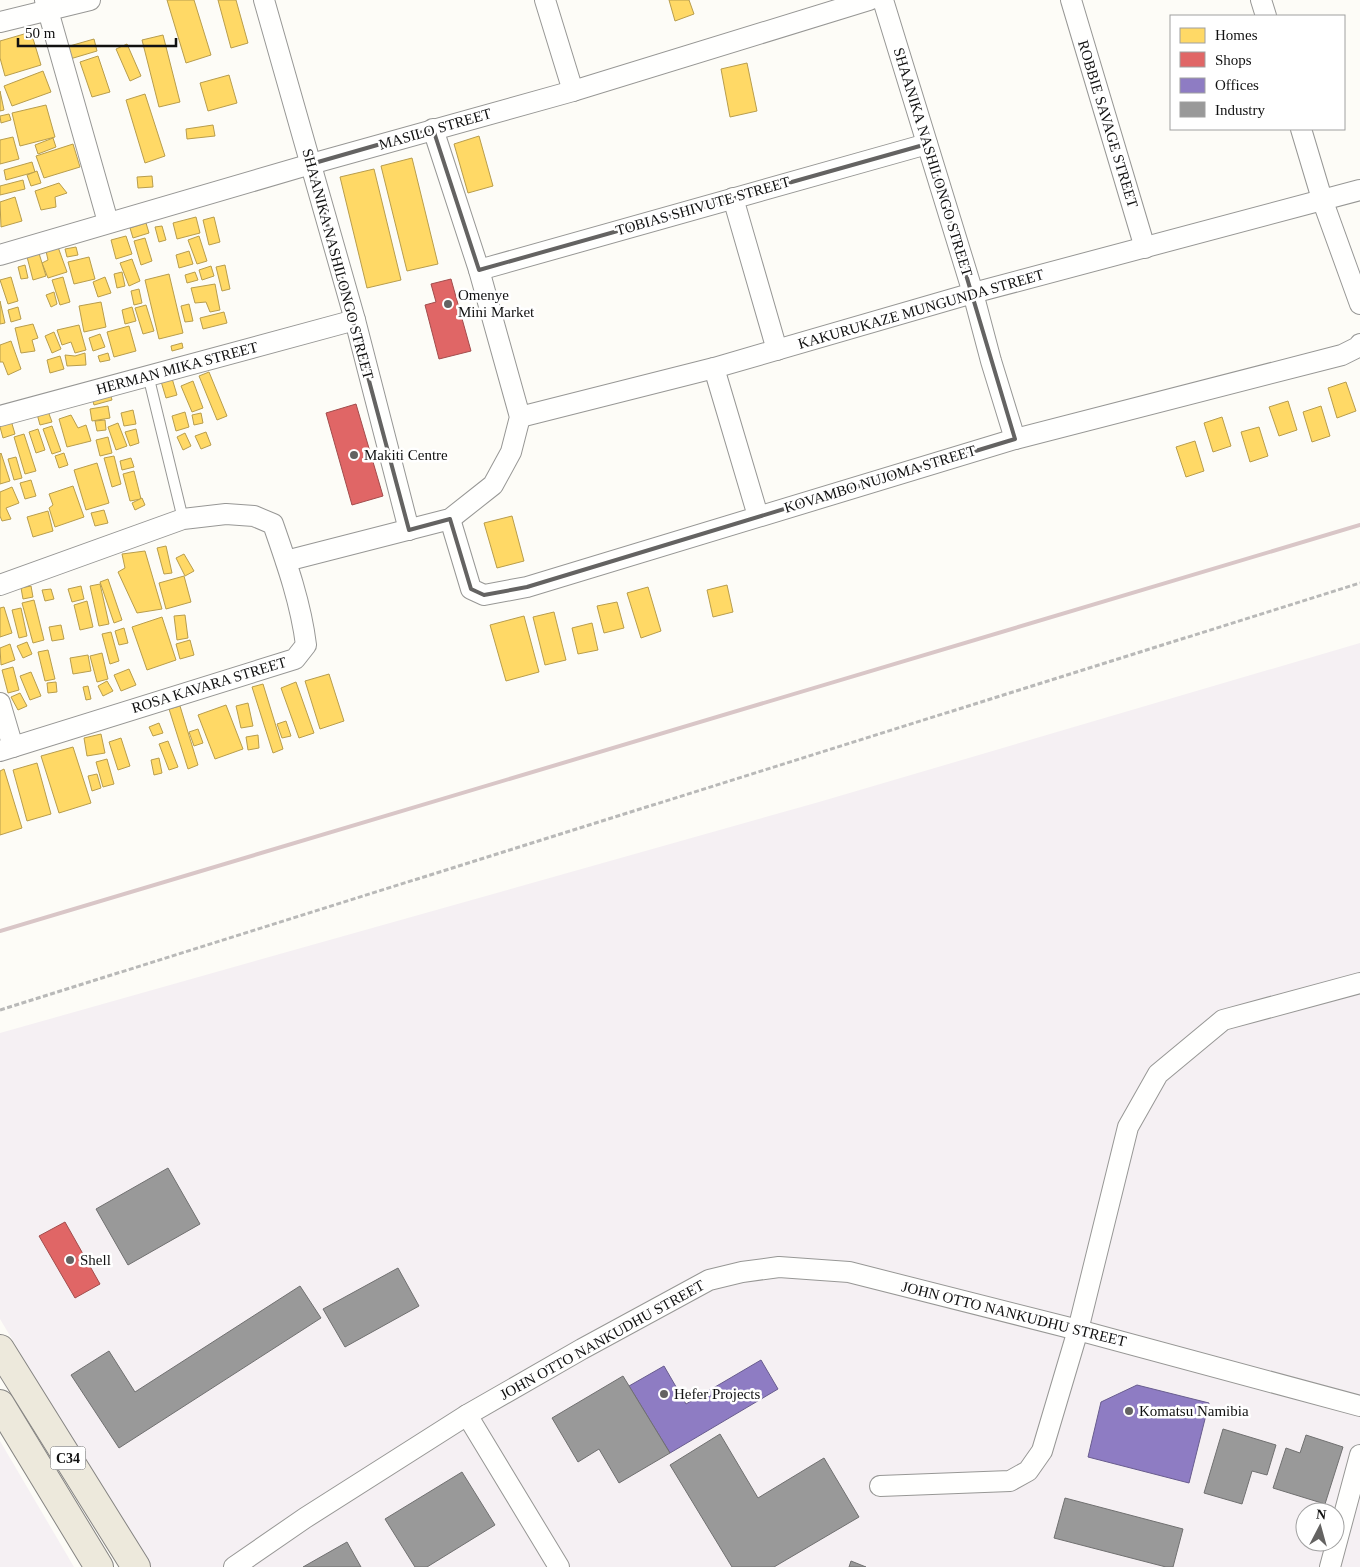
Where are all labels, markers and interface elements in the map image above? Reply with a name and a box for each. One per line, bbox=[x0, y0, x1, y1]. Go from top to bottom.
scale bar bbox=[18, 15, 175, 47]
legend bbox=[1170, 15, 1345, 130]
text: 50 m bbox=[25, 25, 56, 41]
text: Homes bbox=[1215, 27, 1258, 43]
street label: ROBBIE SAVAGE STREET bbox=[1075, 38, 1141, 210]
street label: SHAANIKA NASHILONGO STREET bbox=[891, 46, 975, 278]
text: Shops bbox=[1215, 52, 1252, 68]
text: Offices bbox=[1215, 77, 1259, 93]
text: Industry bbox=[1215, 102, 1265, 118]
street label: MASILO STREET bbox=[377, 105, 493, 153]
street label: SHAANIKA NASHILONGO STREET bbox=[299, 147, 377, 381]
street label: TOBIAS SHIVUTE STREET bbox=[614, 173, 792, 239]
street label: KAKURUKAZE MUNGUNDA STREET bbox=[796, 266, 1046, 352]
place label: Omenye Mini Market bbox=[458, 287, 535, 320]
marker: Omenye Mini Market bbox=[442, 298, 454, 310]
street label: HERMAN MIKA STREET bbox=[94, 339, 260, 397]
street label: KOVAMBO NUJOMA STREET bbox=[782, 442, 978, 516]
place label: Makiti Centre bbox=[364, 447, 448, 463]
marker: Makiti Centre bbox=[348, 449, 360, 461]
street label: ROSA KAVARA STREET bbox=[130, 654, 288, 716]
place label: Shell bbox=[80, 1252, 111, 1268]
marker: Shell bbox=[64, 1254, 76, 1266]
street label: JOHN OTTO NANKUDHU STREET bbox=[497, 1277, 707, 1403]
street label: JOHN OTTO NANKUDHU STREET bbox=[900, 1278, 1128, 1350]
place label: Hefer Projects bbox=[674, 1386, 760, 1402]
marker: Hefer Projects bbox=[658, 1388, 670, 1400]
place label: Komatsu Namibia bbox=[1139, 1403, 1249, 1419]
marker: Komatsu Namibia bbox=[1123, 1405, 1135, 1417]
road number: C34 bbox=[50, 1446, 86, 1470]
north arrow bbox=[1295, 1502, 1345, 1552]
text: N bbox=[1315, 1507, 1327, 1523]

